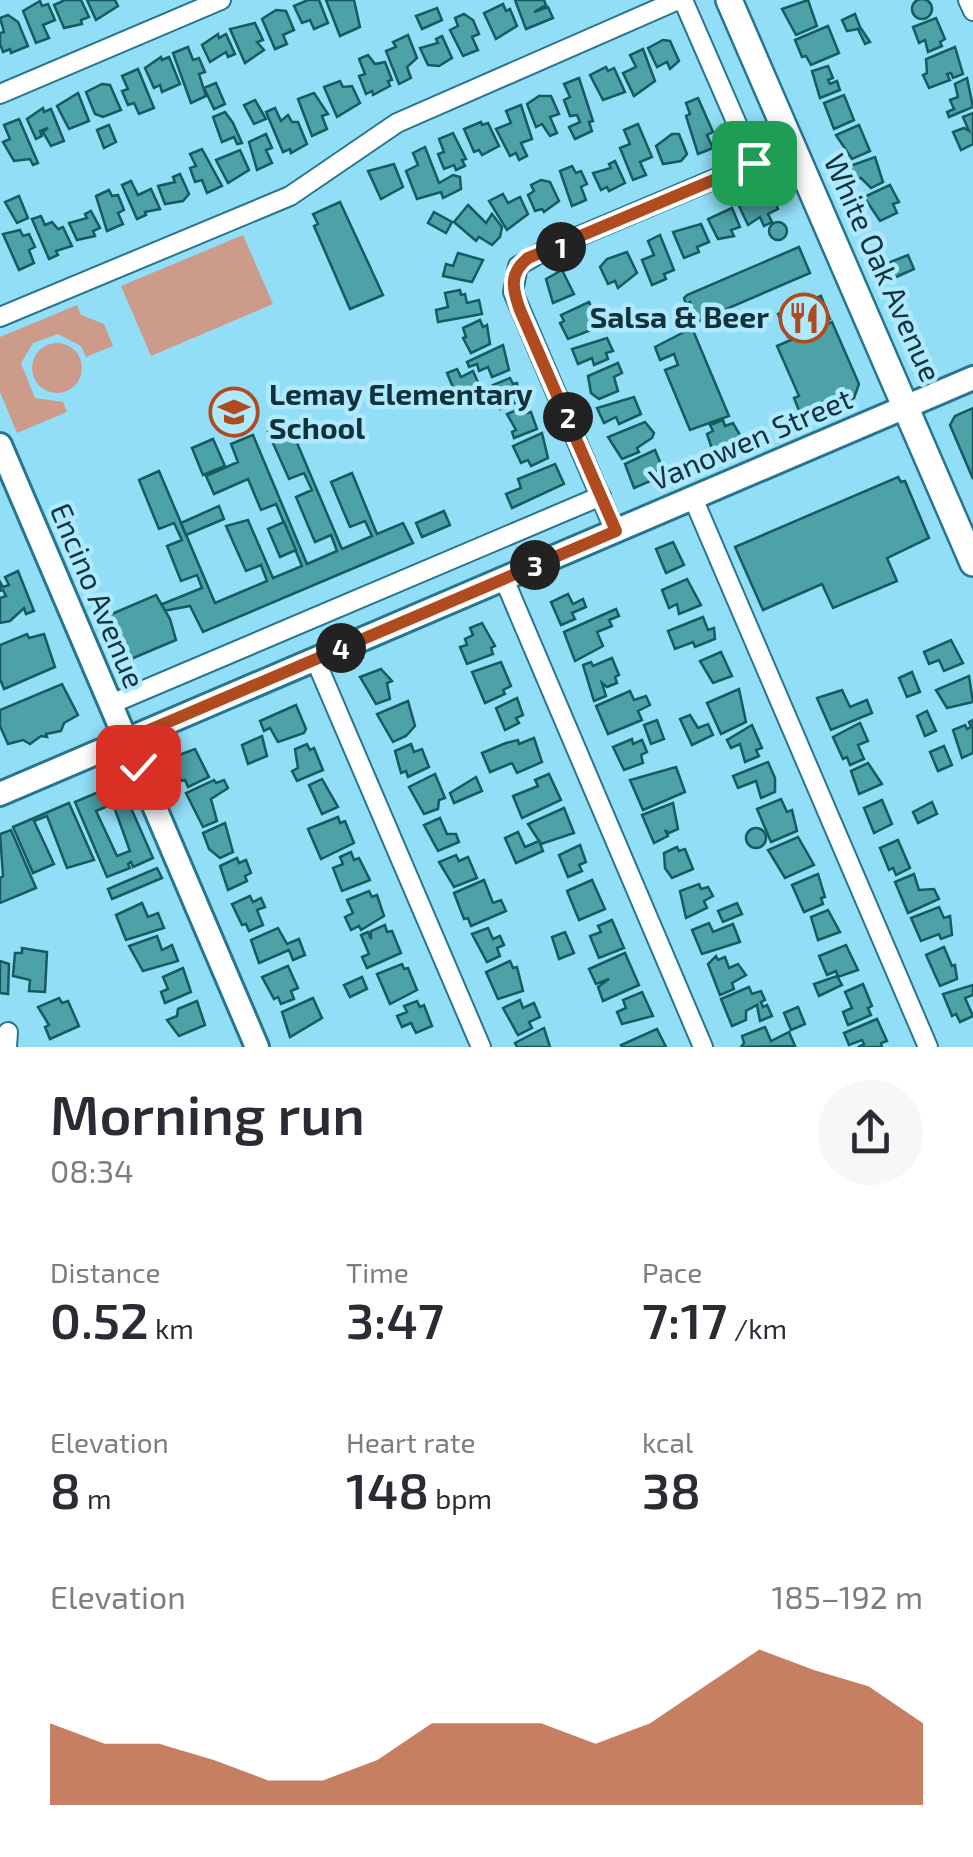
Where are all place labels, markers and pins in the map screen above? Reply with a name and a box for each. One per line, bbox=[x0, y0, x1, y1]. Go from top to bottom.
pin bbox=[712, 121, 797, 206]
pin: 1 bbox=[536, 222, 586, 272]
restaurant icon: Salsa & Beer bbox=[778, 292, 830, 344]
place label: Salsa & Beer bbox=[590, 298, 769, 334]
place label: Lemay Elementary School bbox=[269, 375, 533, 445]
school or university icon: Lemay Elementary School bbox=[208, 386, 260, 438]
pin: 2 bbox=[543, 392, 593, 442]
pin: 3 bbox=[510, 540, 560, 590]
pin: 4 bbox=[316, 623, 366, 673]
pin bbox=[96, 725, 181, 810]

